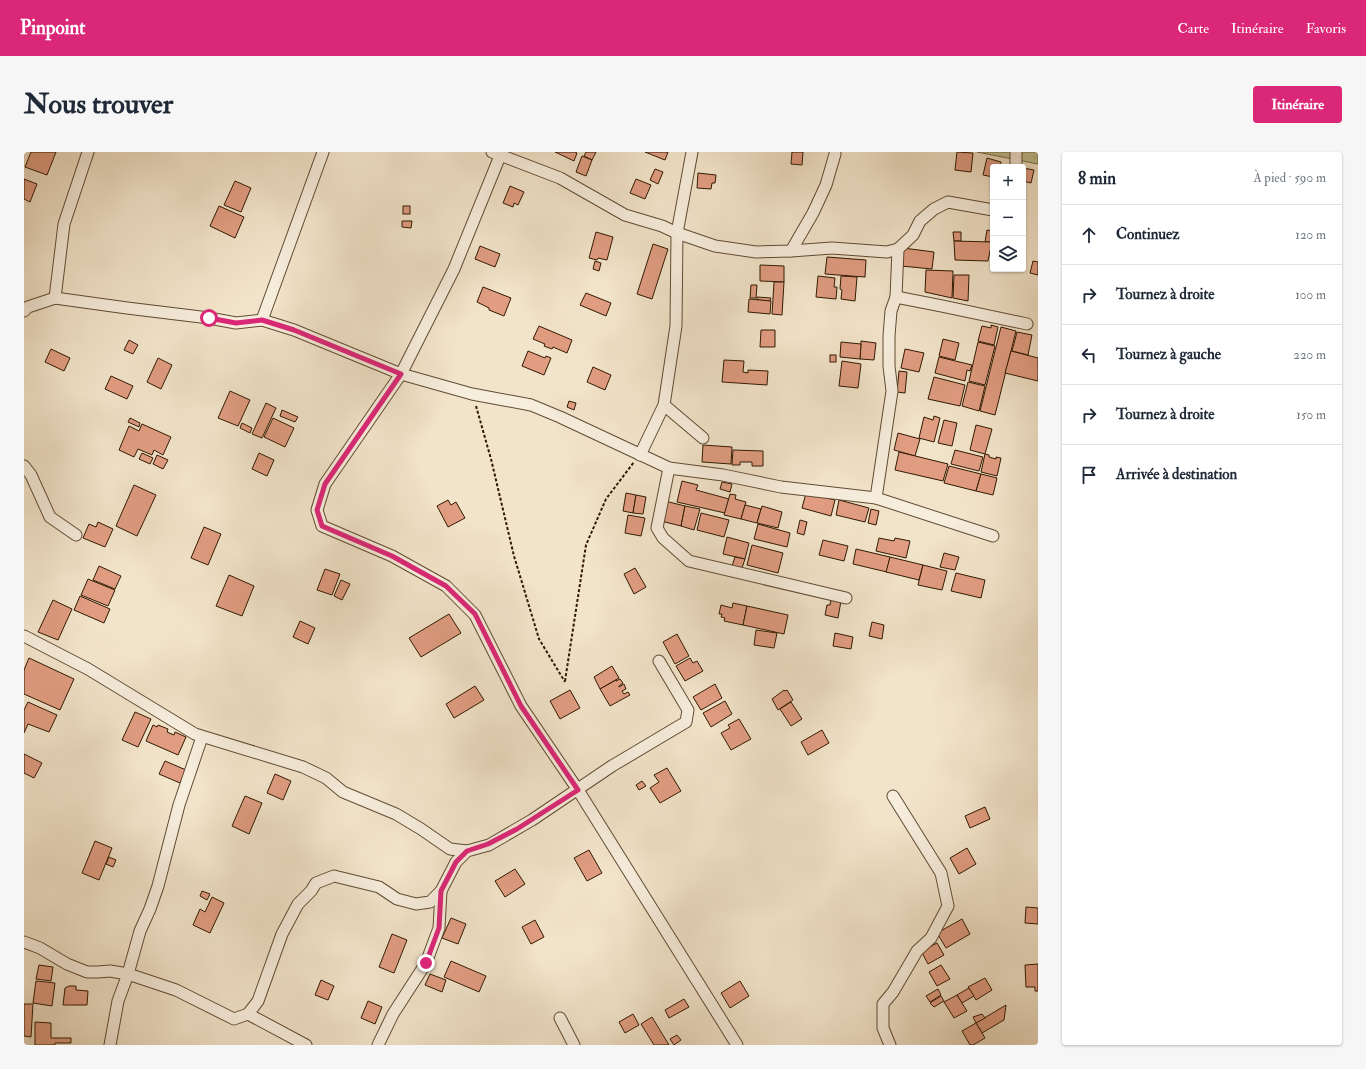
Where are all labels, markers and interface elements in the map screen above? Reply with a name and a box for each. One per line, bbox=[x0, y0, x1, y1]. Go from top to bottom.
text: Pinpoint bbox=[20, 16, 85, 40]
text: Carte bbox=[1178, 20, 1209, 37]
text: Itinéraire bbox=[1231, 20, 1284, 37]
text: Favoris bbox=[1306, 20, 1346, 37]
button: Itinéraire bbox=[1253, 86, 1342, 123]
text: Nous trouver bbox=[24, 87, 173, 122]
map controls bbox=[990, 164, 1026, 272]
button: + bbox=[990, 164, 1026, 200]
text: 8 min bbox=[1078, 168, 1116, 189]
text: À pied · 590 m bbox=[1253, 170, 1326, 186]
button: − bbox=[990, 200, 1026, 236]
icon: ahead bbox=[1078, 224, 1100, 246]
text: Continuez bbox=[1116, 225, 1180, 244]
text: 120 m bbox=[1295, 227, 1326, 243]
button: layers bbox=[990, 236, 1026, 272]
icon: right bbox=[1078, 284, 1100, 306]
text: Tournez à droite bbox=[1116, 285, 1215, 304]
text: 100 m bbox=[1295, 287, 1326, 303]
route start bbox=[200, 309, 218, 327]
icon: left bbox=[1078, 344, 1100, 366]
text: Tournez à gauche bbox=[1116, 345, 1221, 364]
text: 220 m bbox=[1293, 347, 1326, 363]
icon: right bbox=[1078, 404, 1100, 426]
text: Tournez à droite bbox=[1116, 405, 1215, 424]
text: 150 m bbox=[1296, 407, 1326, 423]
icon: arrive bbox=[1078, 464, 1100, 486]
text: Arrivée à destination bbox=[1116, 465, 1237, 484]
route end bbox=[417, 954, 435, 972]

